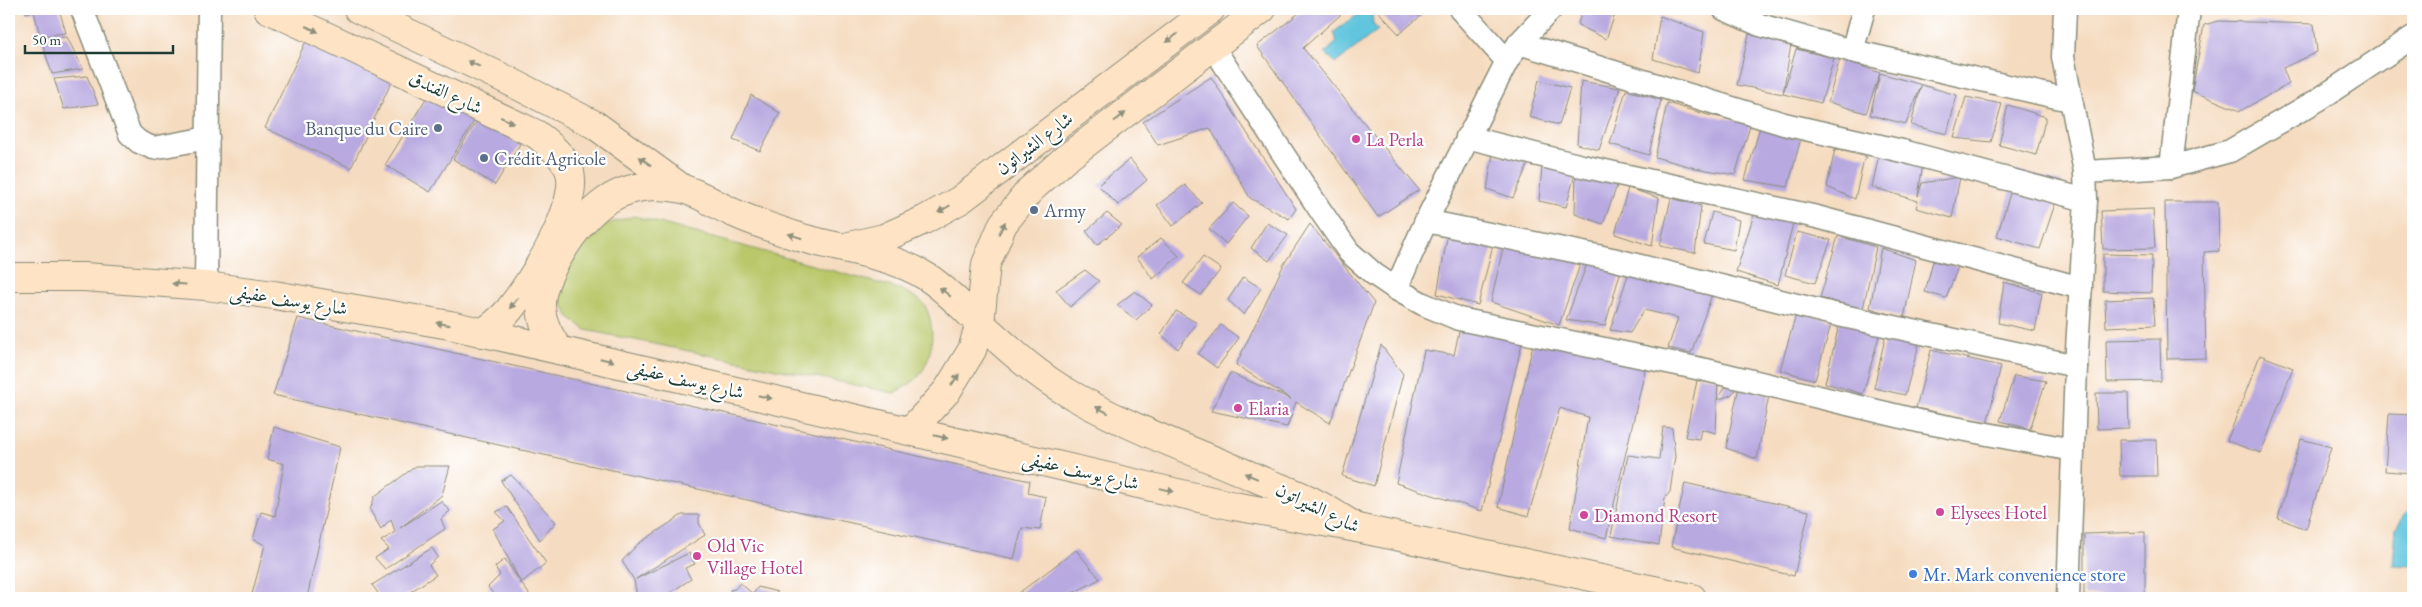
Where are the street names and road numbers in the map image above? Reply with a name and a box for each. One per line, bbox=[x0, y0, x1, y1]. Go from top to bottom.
street label: شارع الفندق bbox=[404, 65, 486, 123]
street label: شارع الشيراتون bbox=[991, 106, 1080, 183]
street label: شارع يوسف عفيفى bbox=[228, 278, 349, 324]
street label: شارع يوسف عفيفى bbox=[625, 354, 747, 408]
street label: شارع يوسف عفيفى bbox=[1020, 445, 1142, 499]
street label: شارع الشيراتون bbox=[1270, 476, 1364, 541]

